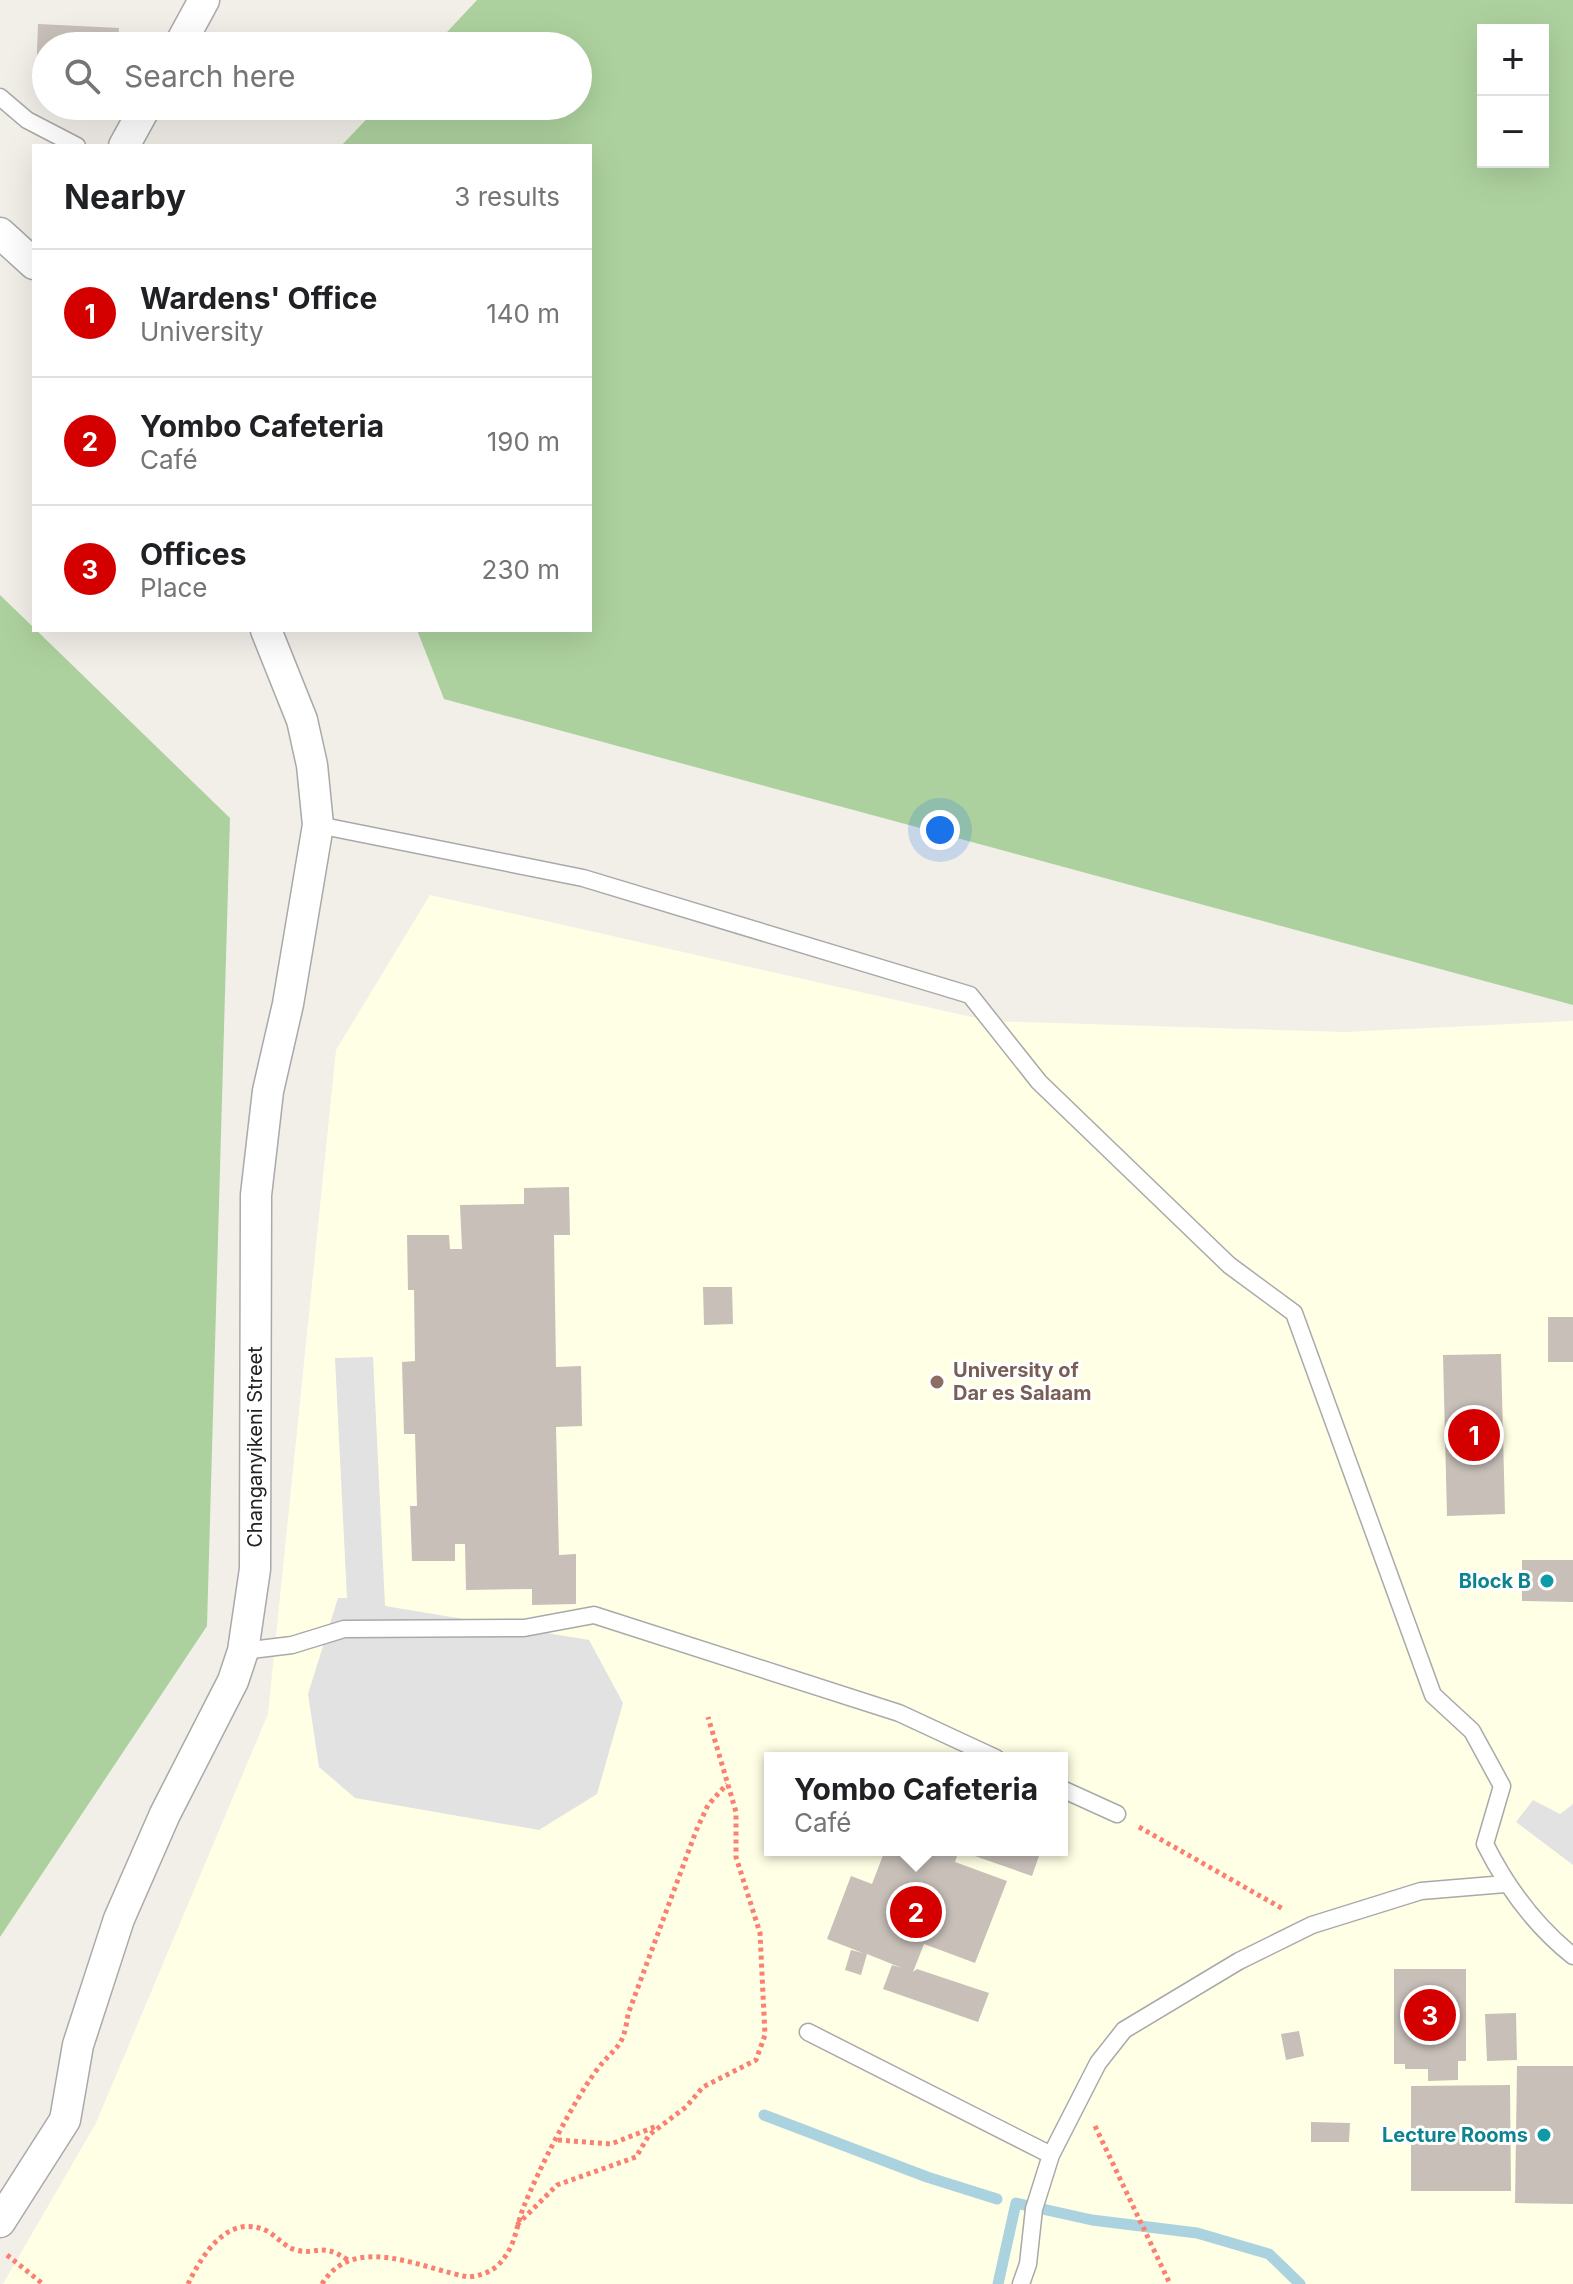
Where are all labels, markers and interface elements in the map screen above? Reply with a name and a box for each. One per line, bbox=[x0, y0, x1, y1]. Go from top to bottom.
map controls bbox=[1477, 24, 1549, 168]
button: + bbox=[1477, 24, 1549, 96]
search box bbox=[32, 32, 592, 120]
icon: search bbox=[60, 54, 104, 98]
text: Search here bbox=[124, 58, 296, 94]
button: − bbox=[1477, 96, 1549, 168]
text: Nearby bbox=[64, 176, 186, 217]
text: 3 results bbox=[454, 181, 560, 212]
text: Wardens' Office bbox=[140, 280, 377, 316]
text: 1 bbox=[84, 298, 96, 329]
text: 140 m bbox=[486, 298, 560, 329]
text: University bbox=[140, 316, 264, 347]
text: Yombo Cafeteria bbox=[140, 408, 384, 444]
text: 2 bbox=[82, 426, 98, 457]
text: 190 m bbox=[487, 426, 560, 457]
text: Café bbox=[140, 444, 198, 475]
text: Offices bbox=[140, 536, 246, 572]
text: 3 bbox=[82, 554, 98, 585]
text: 230 m bbox=[482, 554, 560, 585]
text: Place bbox=[140, 572, 208, 603]
your location bbox=[920, 810, 960, 850]
street label: Changanyikeni Street bbox=[243, 1346, 267, 1548]
place label: University of Dar es Salaam bbox=[953, 1358, 1091, 1405]
marker: University of Dar es Salaam bbox=[928, 1373, 946, 1391]
pin: 1 bbox=[1448, 1405, 1500, 1465]
place label: Block B bbox=[1459, 1569, 1531, 1593]
marker: Block B bbox=[1538, 1572, 1556, 1590]
popup bbox=[764, 1752, 1068, 1856]
text: Yombo Cafeteria bbox=[794, 1771, 1038, 1807]
text: Café bbox=[794, 1807, 852, 1838]
pin: 2 bbox=[890, 1882, 942, 1942]
pin: 3 bbox=[1404, 1985, 1456, 2045]
place label: Lecture Rooms bbox=[1382, 2123, 1528, 2147]
marker: Lecture Rooms bbox=[1535, 2126, 1553, 2144]

